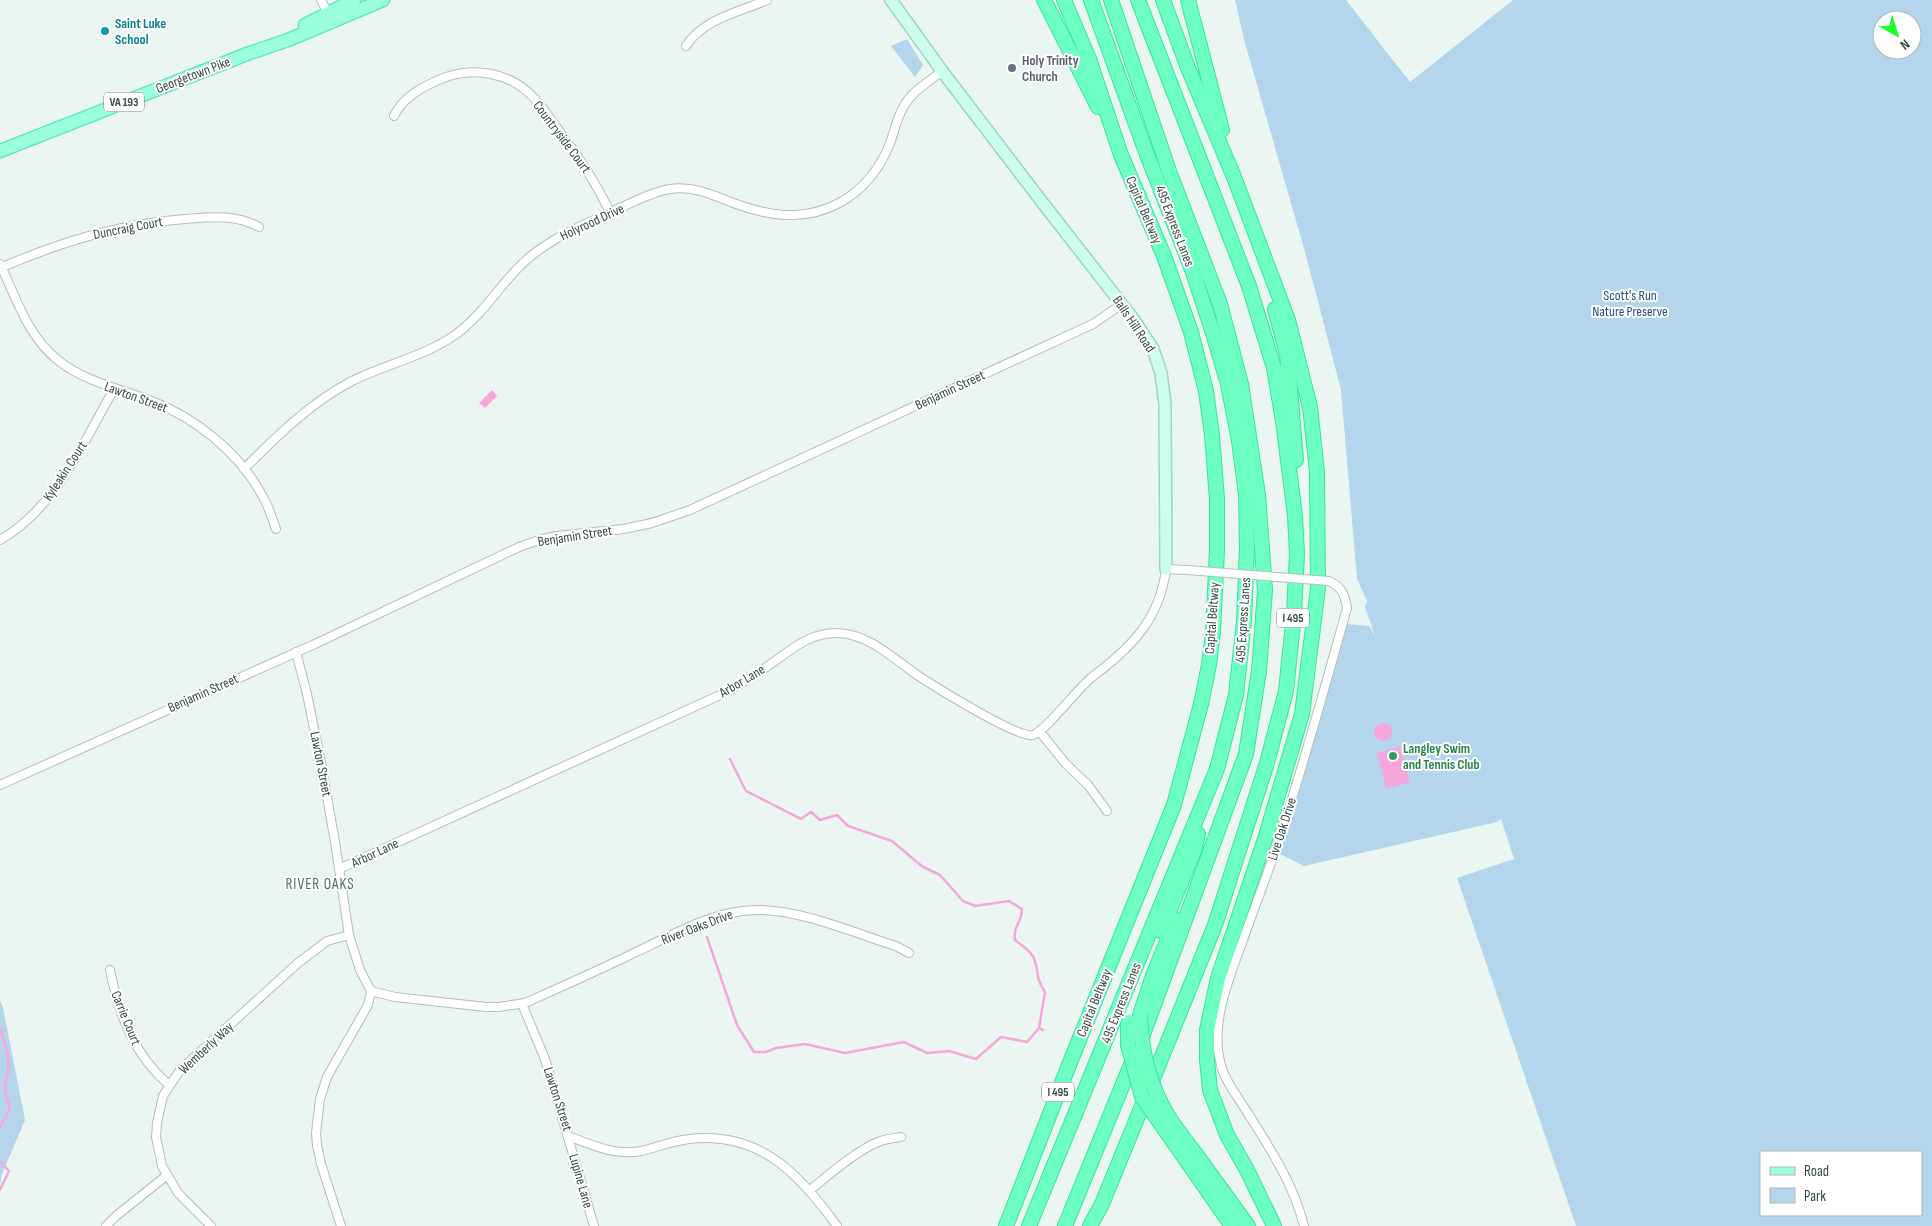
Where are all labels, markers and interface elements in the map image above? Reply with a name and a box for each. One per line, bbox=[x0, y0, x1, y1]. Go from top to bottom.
north arrow bbox=[1872, 10, 1922, 60]
place label: Saint Luke School bbox=[115, 15, 166, 48]
marker: Saint Luke School bbox=[99, 25, 111, 37]
text: N bbox=[1897, 36, 1913, 54]
place label: Holy Trinity Church bbox=[1022, 52, 1079, 85]
street label: Georgetown Pike bbox=[153, 53, 233, 97]
marker: Holy Trinity Church bbox=[1006, 62, 1018, 74]
road number: VA 193 bbox=[104, 92, 144, 111]
street label: Countryside Court bbox=[529, 97, 595, 177]
street label: Capital Beltway bbox=[1122, 174, 1166, 247]
street label: 495 Express Lanes bbox=[1152, 183, 1198, 269]
street label: Holyrood Drive bbox=[557, 200, 627, 244]
street label: Duncraig Court bbox=[92, 213, 164, 243]
park label: Scott's Run Nature Preserve bbox=[1592, 287, 1668, 320]
street label: Balls Hill Road bbox=[1109, 292, 1159, 356]
street label: Benjamin Street bbox=[912, 366, 988, 414]
street label: Lawton Street bbox=[102, 378, 170, 416]
street label: Kyleakin Court bbox=[39, 438, 91, 504]
street label: Benjamin Street bbox=[537, 522, 613, 550]
street label: 495 Express Lanes bbox=[1232, 577, 1254, 663]
street label: Capital Beltway bbox=[1201, 581, 1223, 654]
road number: I 495 bbox=[1277, 608, 1309, 628]
street label: Arbor Lane bbox=[715, 661, 768, 702]
street label: Benjamin Street bbox=[165, 670, 241, 716]
street label: Lawton Street bbox=[306, 730, 336, 798]
place label: Langley Swim and Tennis Club bbox=[1403, 740, 1480, 773]
marker: Langley Swim and Tennis Club bbox=[1387, 750, 1399, 762]
street label: Live Oak Drive bbox=[1264, 795, 1300, 863]
street label: Arbor Lane bbox=[348, 835, 401, 872]
district label: RIVER OAKS bbox=[285, 875, 355, 894]
street label: River Oaks Drive bbox=[659, 906, 735, 948]
street label: 495 Express Lanes bbox=[1097, 960, 1145, 1046]
street label: Capital Beltway bbox=[1073, 966, 1116, 1040]
street label: Carrie Court bbox=[107, 988, 145, 1048]
street label: Wemberly Way bbox=[175, 1018, 237, 1078]
street label: Lawton Street bbox=[540, 1065, 576, 1133]
road number: I 495 bbox=[1042, 1082, 1074, 1102]
legend bbox=[1760, 1151, 1922, 1216]
street label: Lupine Lane bbox=[565, 1152, 597, 1210]
text: Road bbox=[1804, 1162, 1829, 1181]
text: Park bbox=[1804, 1187, 1826, 1206]

